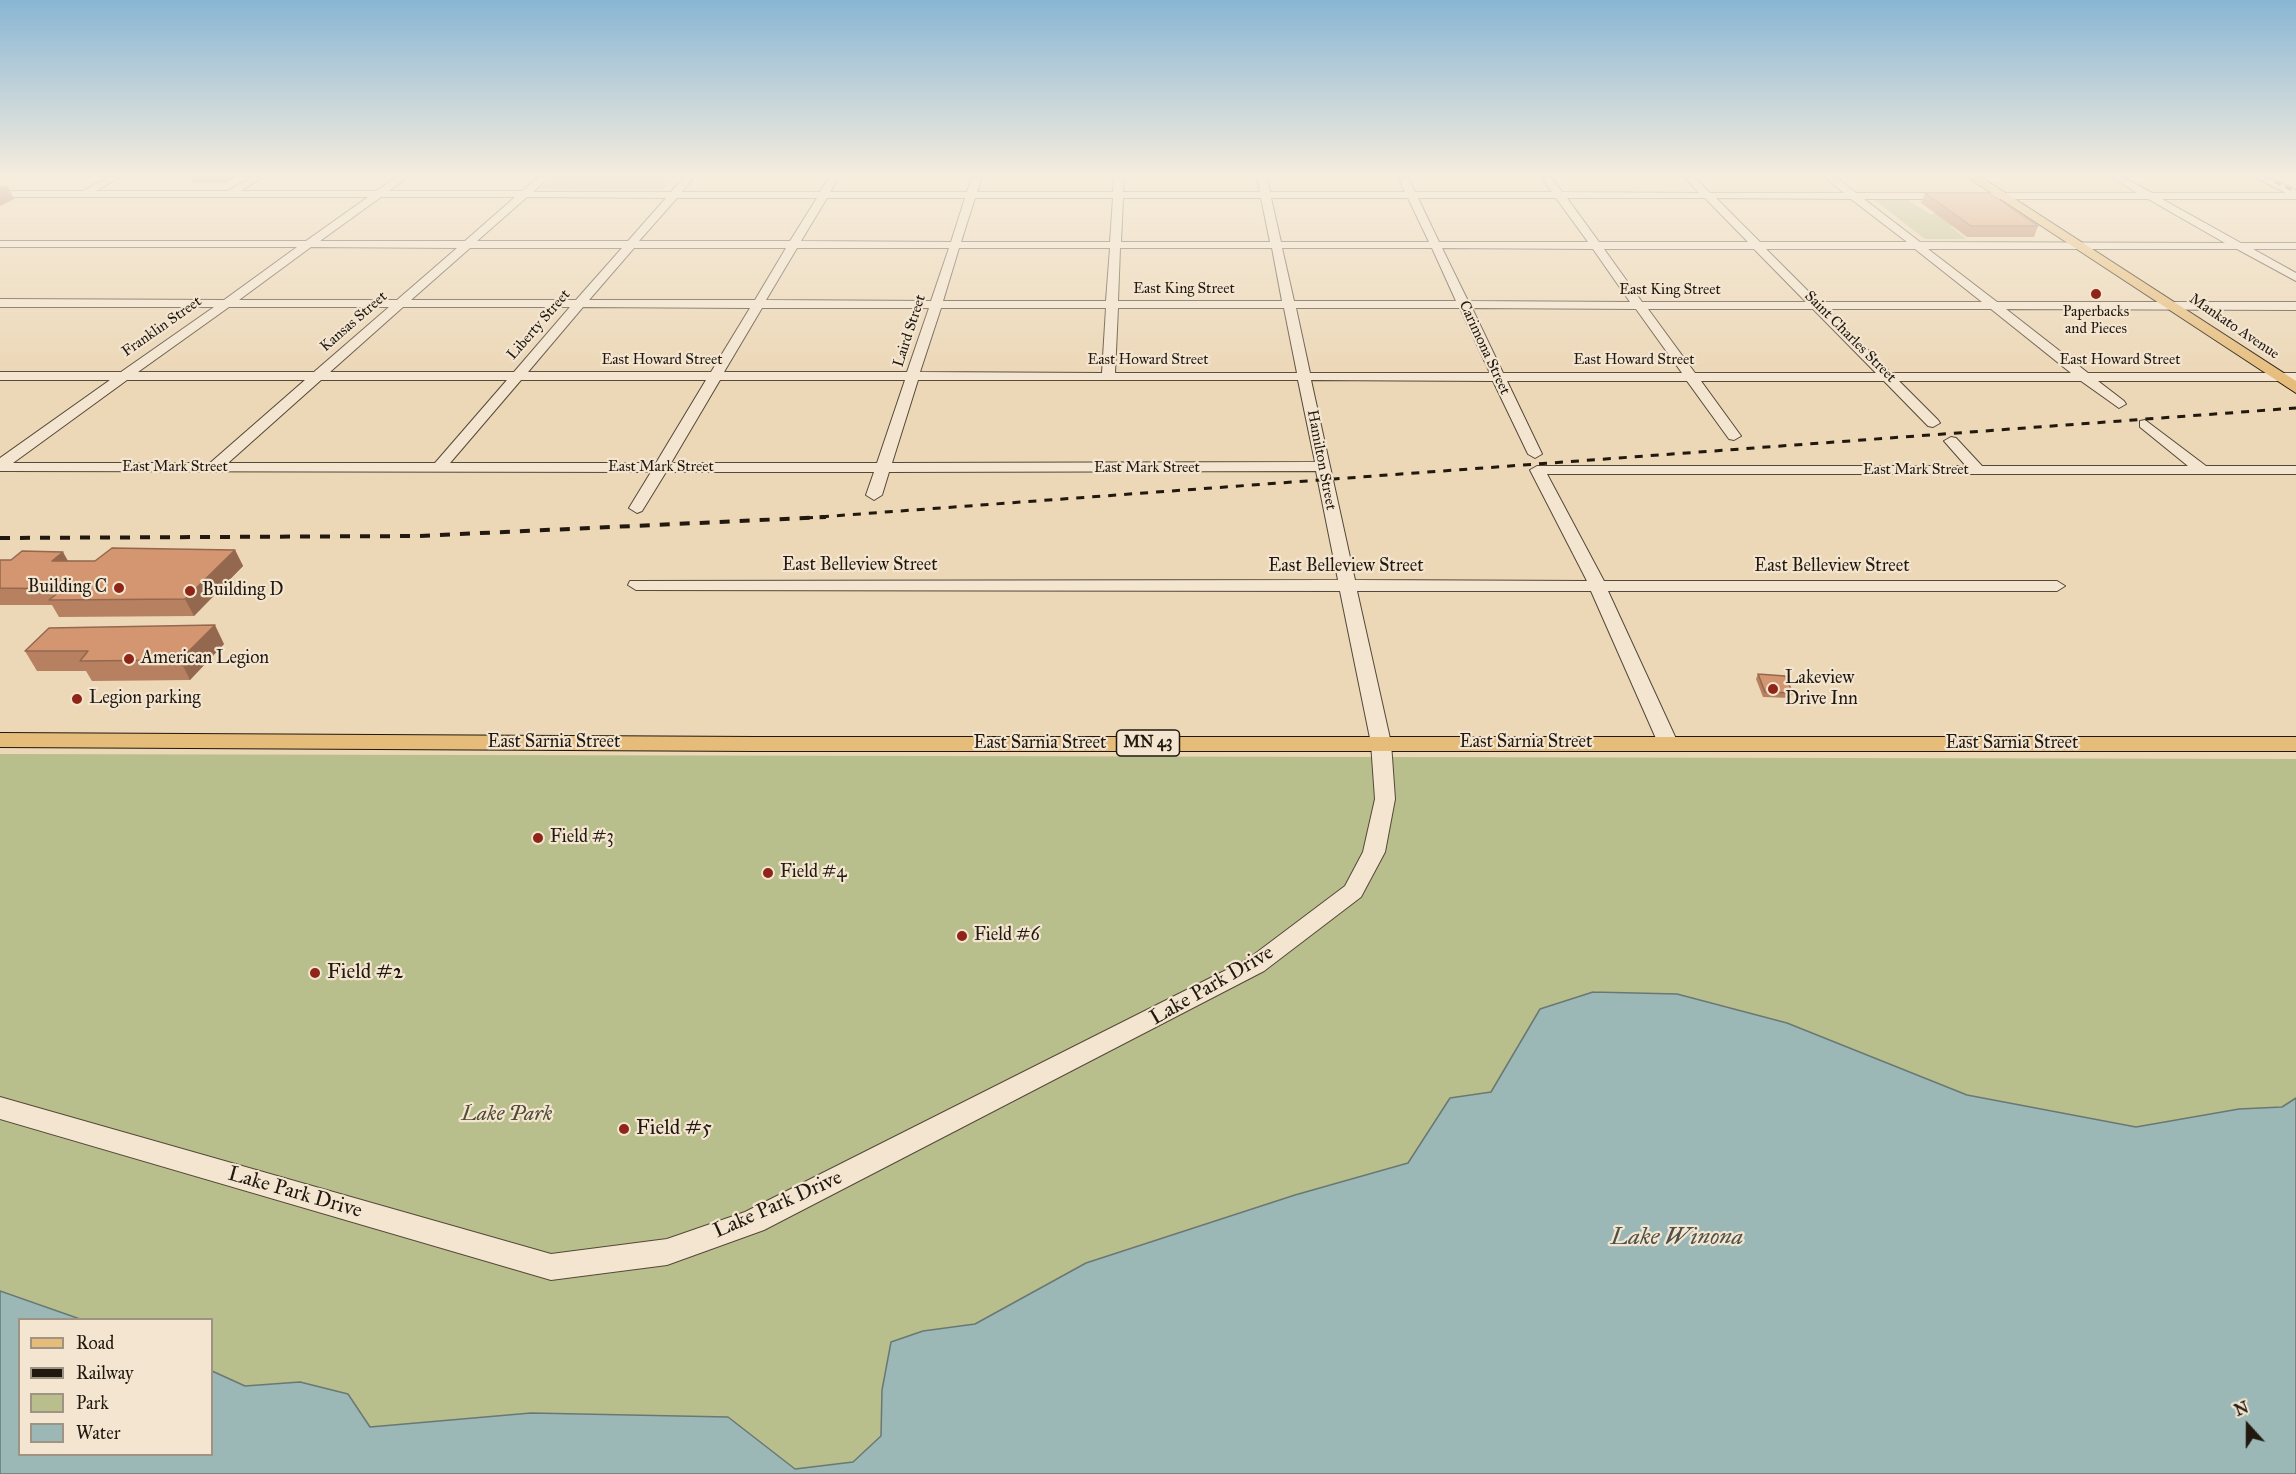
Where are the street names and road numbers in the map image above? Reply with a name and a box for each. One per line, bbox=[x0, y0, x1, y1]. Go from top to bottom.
street label: East King Street bbox=[1133, 280, 1235, 298]
street label: East King Street bbox=[1619, 281, 1721, 299]
street label: Liberty Street bbox=[504, 286, 574, 364]
street label: Saint Charles Street bbox=[1800, 287, 1900, 387]
street label: Kansas Street bbox=[317, 288, 391, 356]
street label: Mankato Avenue bbox=[2186, 290, 2282, 364]
street label: Laird Street bbox=[890, 292, 930, 370]
street label: Franklin Street bbox=[119, 293, 205, 361]
street label: Carimona Street bbox=[1454, 298, 1514, 398]
street label: East Howard Street bbox=[601, 351, 723, 369]
street label: East Howard Street bbox=[1087, 351, 1209, 369]
street label: East Howard Street bbox=[1573, 351, 1695, 369]
street label: East Howard Street bbox=[2059, 351, 2181, 369]
street label: Hamilton Street bbox=[1302, 408, 1340, 512]
street label: East Mark Street bbox=[122, 458, 228, 476]
street label: East Mark Street bbox=[608, 458, 714, 476]
street label: East Mark Street bbox=[1094, 459, 1200, 477]
street label: East Mark Street bbox=[1863, 461, 1969, 479]
street label: East Belleview Street bbox=[782, 555, 938, 577]
street label: East Belleview Street bbox=[1268, 556, 1424, 578]
street label: East Belleview Street bbox=[1754, 556, 1910, 578]
road number: MN 43 bbox=[1116, 730, 1180, 756]
street label: East Sarnia Street bbox=[488, 732, 620, 754]
street label: East Sarnia Street bbox=[1460, 732, 1592, 754]
street label: East Sarnia Street bbox=[974, 733, 1106, 755]
street label: East Sarnia Street bbox=[1946, 733, 2078, 755]
street label: Lake Park Drive bbox=[1146, 941, 1278, 1031]
street label: Lake Park Drive bbox=[225, 1162, 365, 1224]
street label: Lake Park Drive bbox=[710, 1165, 846, 1245]

